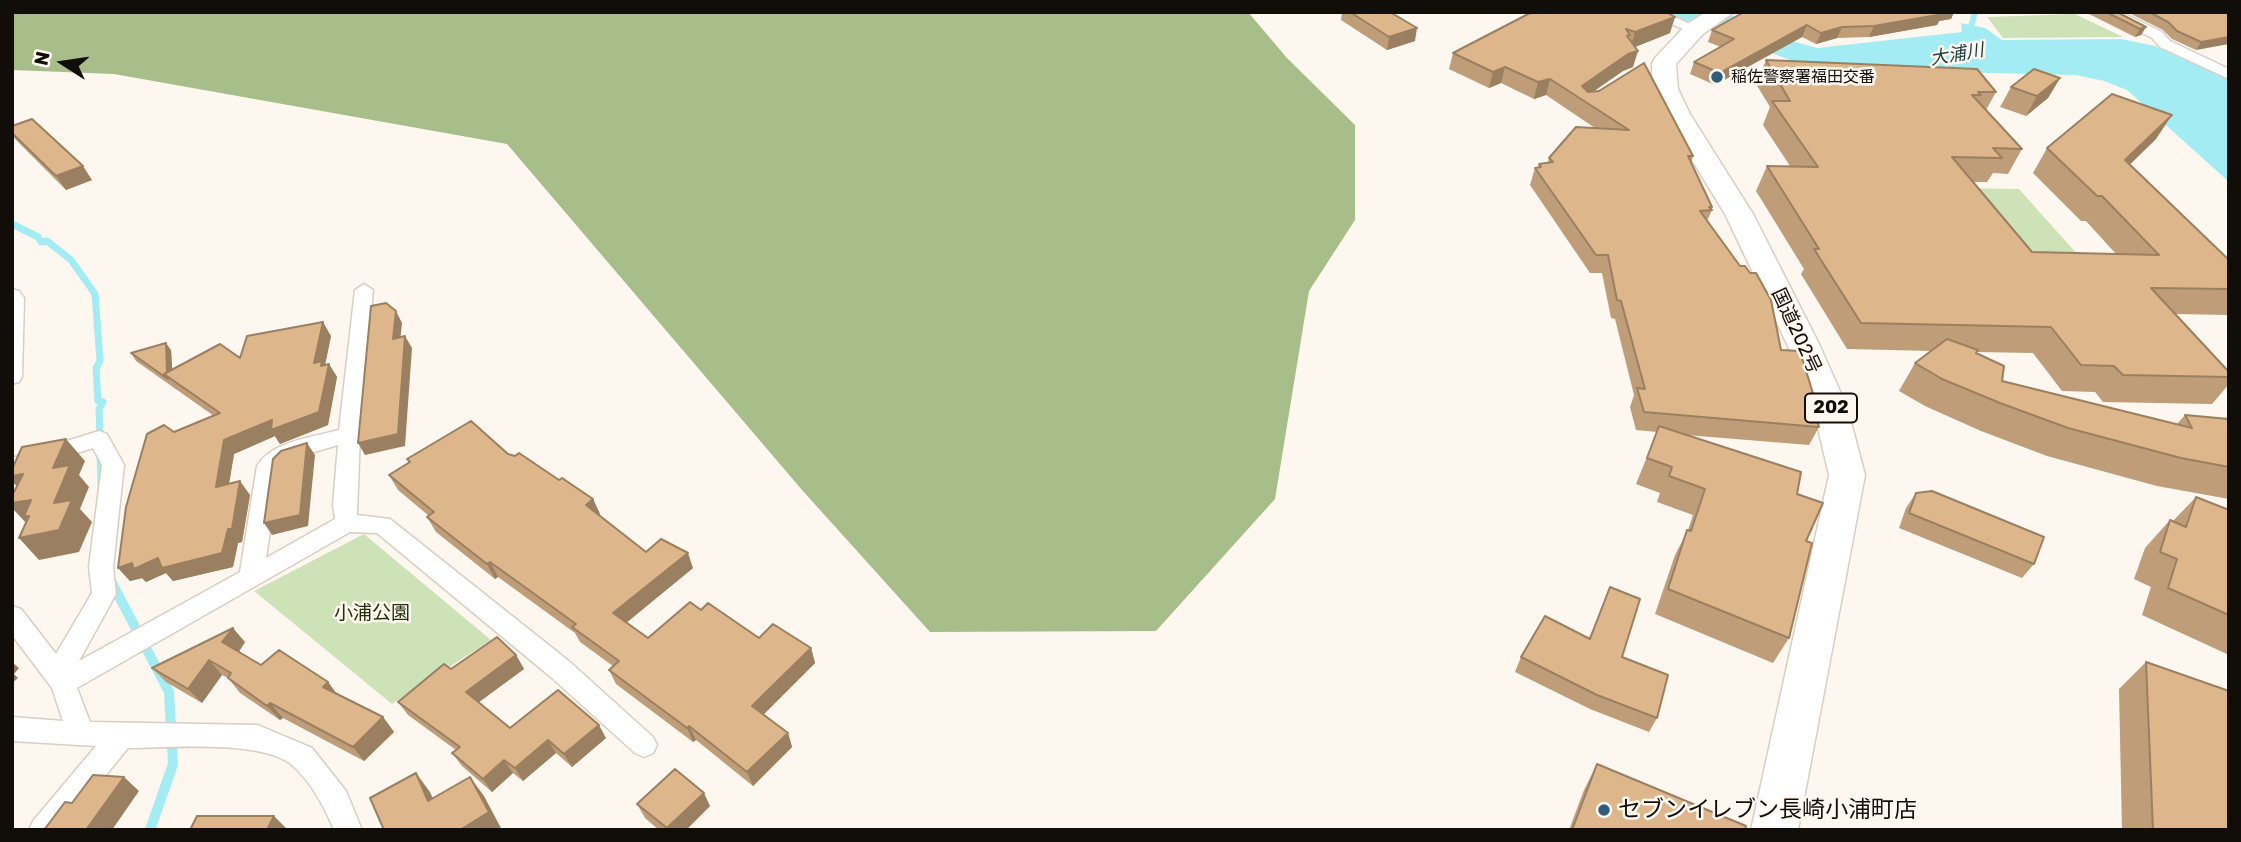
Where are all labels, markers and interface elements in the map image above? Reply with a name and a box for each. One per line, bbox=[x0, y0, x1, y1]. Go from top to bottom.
north arrow bbox=[28, 28, 98, 98]
water label: 大浦川 bbox=[1929, 40, 1985, 70]
text: N bbox=[29, 49, 55, 68]
place label: 稲佐警察署福田交番 bbox=[1731, 67, 1875, 87]
marker: 稲佐警察署福田交番 bbox=[1709, 69, 1725, 85]
street label: 国道202号 bbox=[1766, 285, 1826, 377]
road number: 202 bbox=[1805, 394, 1857, 422]
park label: 小浦公園 bbox=[334, 603, 410, 625]
place label: セブンイレブン長崎小浦町店 bbox=[1618, 796, 1917, 824]
marker: セブンイレブン長崎小浦町店 bbox=[1596, 802, 1612, 818]

